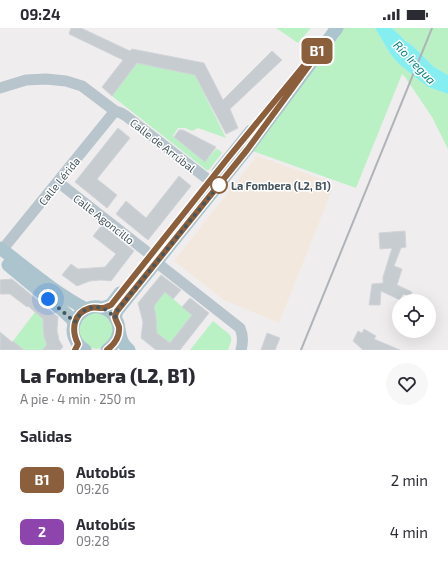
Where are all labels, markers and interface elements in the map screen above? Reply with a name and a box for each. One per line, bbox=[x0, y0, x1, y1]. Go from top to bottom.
text: 09:24 bbox=[20, 5, 60, 23]
water label: Río Iregua bbox=[391, 37, 439, 87]
line badge: B1 bbox=[299, 38, 335, 64]
text: B1 bbox=[309, 42, 325, 59]
street label: Calle de Arrúbal bbox=[128, 116, 199, 175]
street label: Calle Lérida bbox=[36, 154, 82, 208]
marker: La Fombera (L2, B1) bbox=[210, 176, 228, 194]
place label: La Fombera (L2, B1) bbox=[231, 179, 331, 192]
street label: Calle Agoncillo bbox=[71, 191, 137, 247]
your location bbox=[38, 289, 58, 309]
map controls bbox=[392, 294, 436, 338]
button: locate bbox=[392, 294, 436, 338]
button: heart bbox=[386, 363, 428, 405]
text: La Fombera (L2, B1) bbox=[20, 364, 195, 387]
text: A pie · 4 min · 250 m bbox=[20, 391, 136, 407]
text: Salidas bbox=[20, 427, 72, 445]
text: Autobús bbox=[76, 463, 135, 481]
text: B1 bbox=[34, 471, 50, 488]
text: 2 min bbox=[391, 471, 428, 489]
text: 09:26 bbox=[76, 481, 109, 497]
text: Autobús bbox=[76, 515, 135, 533]
text: 2 bbox=[38, 523, 46, 540]
text: 4 min bbox=[390, 523, 428, 541]
text: 09:28 bbox=[76, 533, 110, 549]

